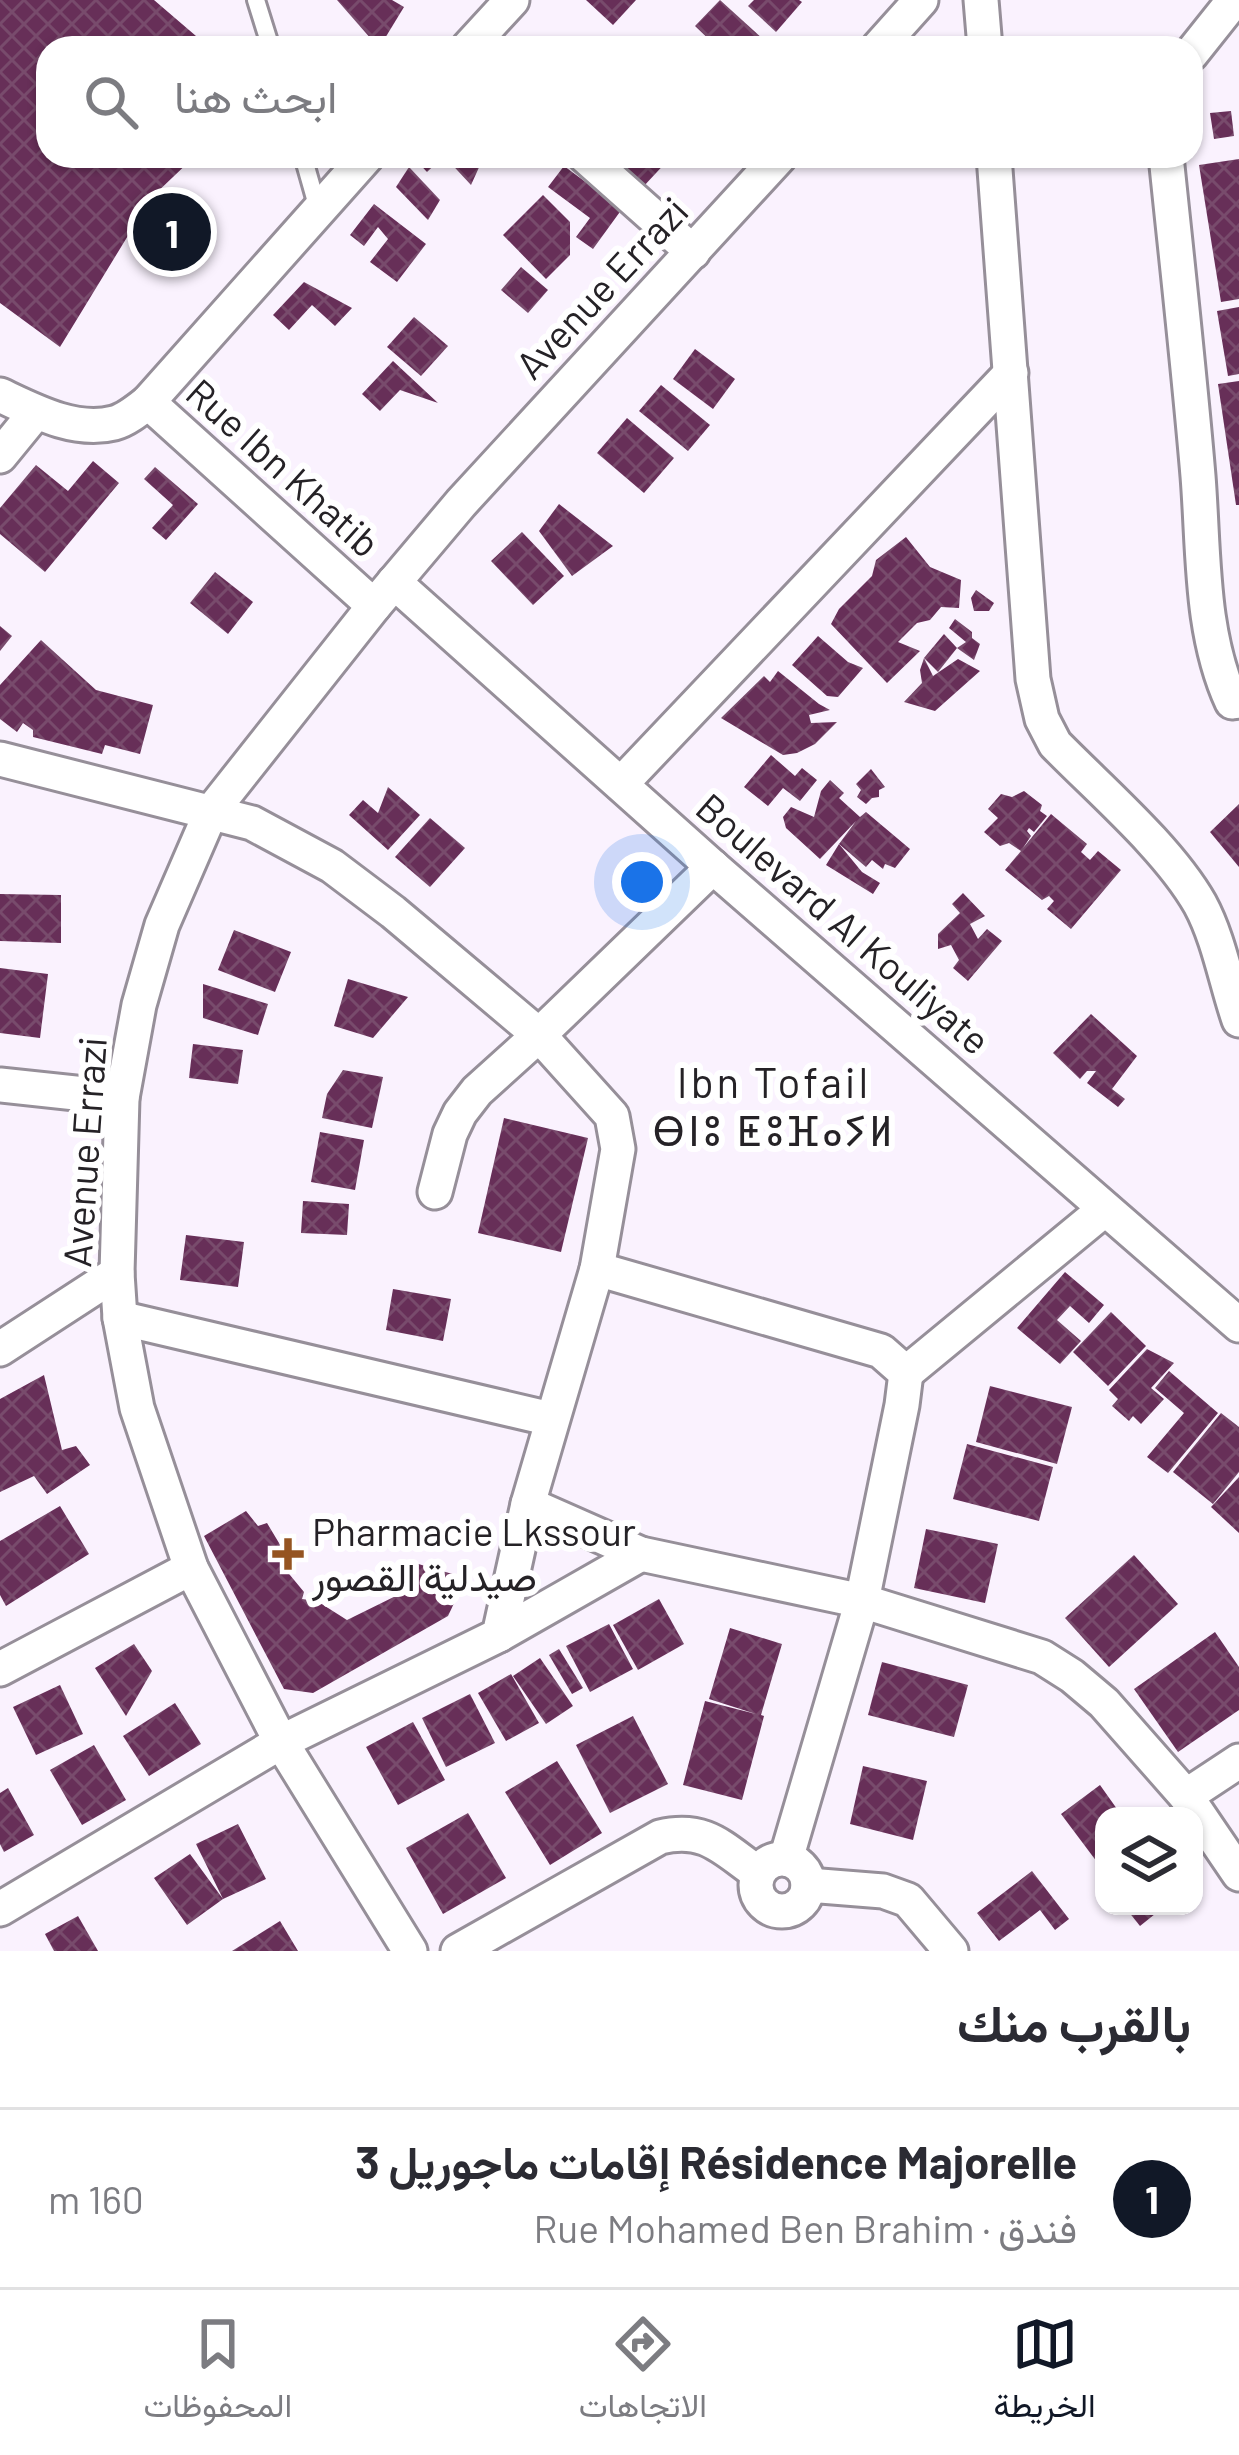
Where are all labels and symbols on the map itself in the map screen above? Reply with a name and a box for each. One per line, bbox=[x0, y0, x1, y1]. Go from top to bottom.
pin: 1 bbox=[133, 187, 211, 277]
street label: Avenue Errazi bbox=[505, 187, 697, 387]
street label: Rue Ibn Khatib bbox=[178, 368, 390, 566]
street label: Boulevard Al Kouliyate bbox=[688, 783, 1000, 1063]
your location bbox=[612, 852, 672, 912]
street label: Avenue Errazi bbox=[52, 1035, 115, 1269]
district label: Ibn Tofail ⴱⵏⵓ ⵟⵓⴼⴰⵢⵍ bbox=[652, 1056, 896, 1154]
place label: Pharmacie Lkssour صيدلية القصور bbox=[311, 1507, 636, 1602]
marker: Pharmacie Lkssour صيدلية القصور bbox=[275, 1541, 301, 1567]

